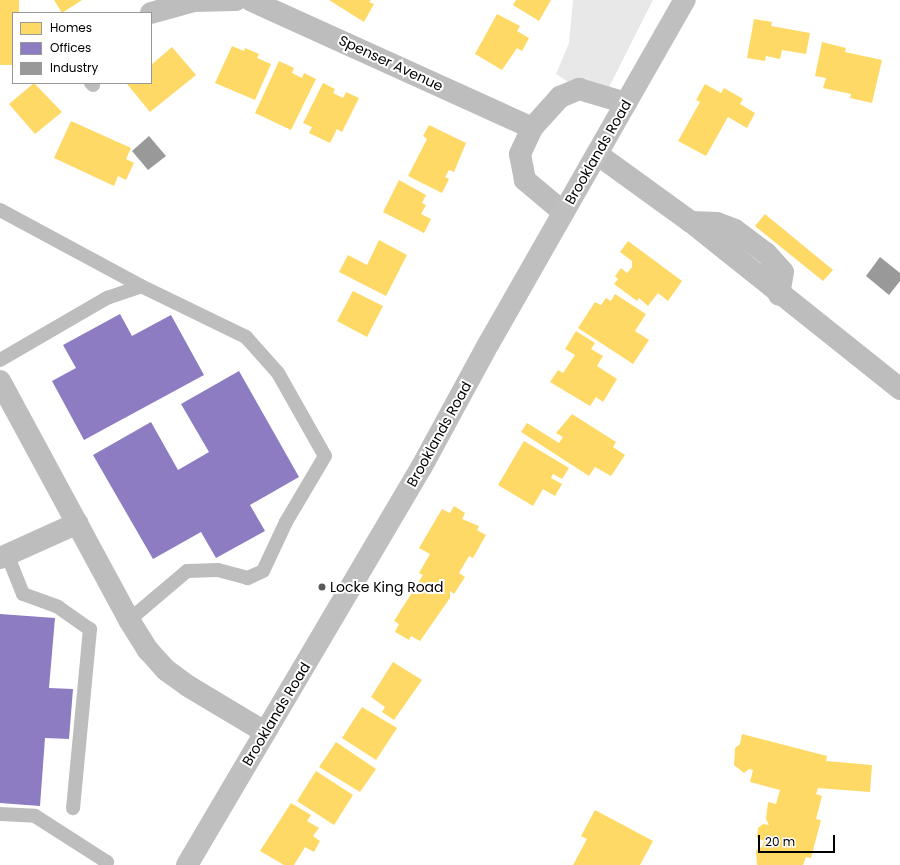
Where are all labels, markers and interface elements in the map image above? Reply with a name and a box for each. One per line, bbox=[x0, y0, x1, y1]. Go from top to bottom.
legend bbox=[12, 12, 152, 84]
text: Homes bbox=[50, 19, 92, 36]
street label: Spenser Avenue bbox=[336, 32, 446, 94]
text: Offices bbox=[50, 39, 91, 56]
text: Industry bbox=[50, 59, 98, 76]
street label: Brooklands Road bbox=[561, 97, 635, 207]
street label: Brooklands Road bbox=[403, 378, 475, 490]
place label: Locke King Road bbox=[330, 579, 444, 595]
marker: Locke King Road bbox=[317, 582, 327, 592]
street label: Brooklands Road bbox=[238, 659, 314, 769]
scale bar bbox=[760, 827, 837, 853]
text: 20 m bbox=[765, 833, 795, 850]

